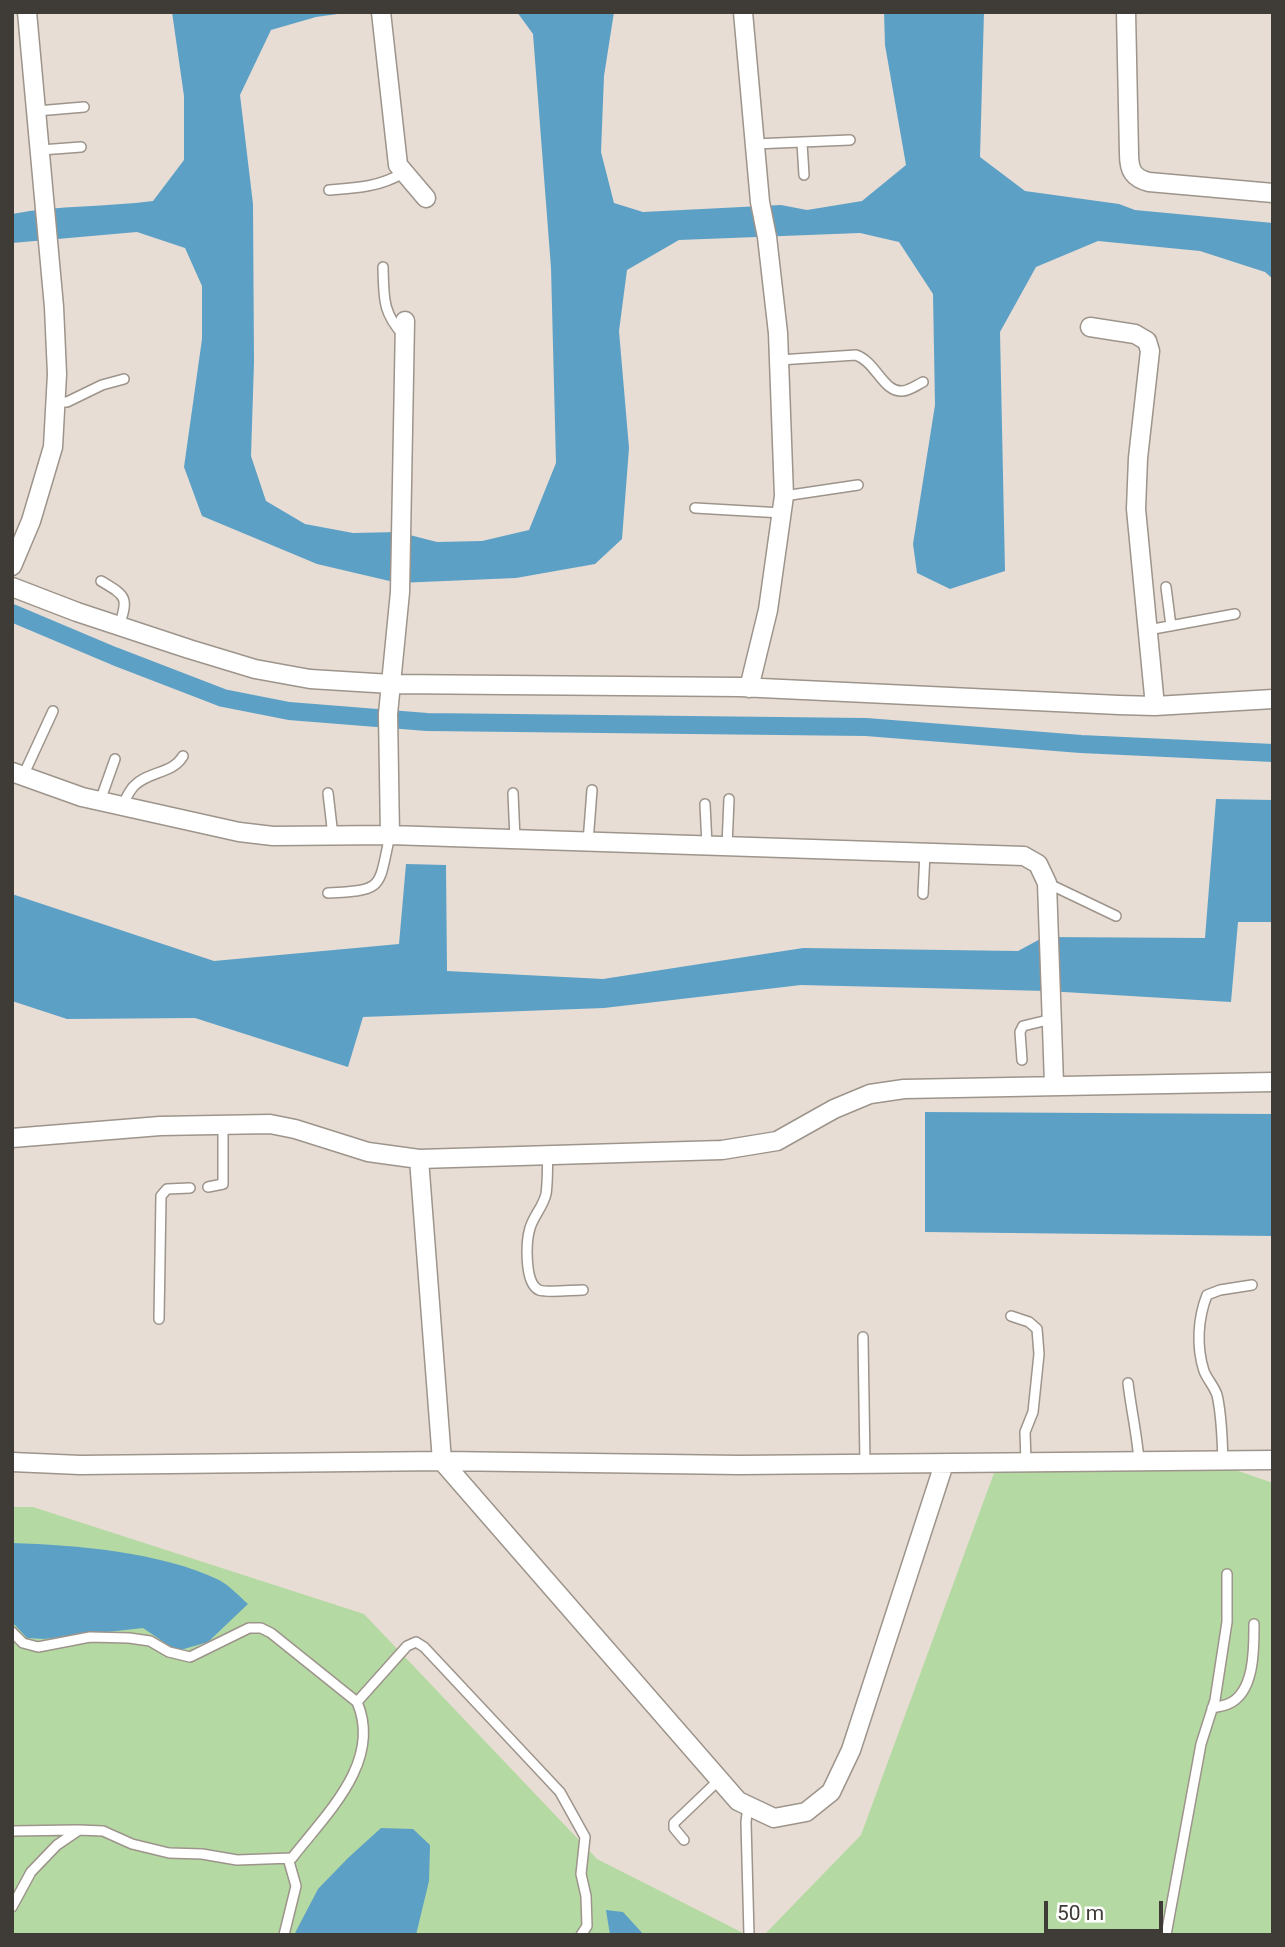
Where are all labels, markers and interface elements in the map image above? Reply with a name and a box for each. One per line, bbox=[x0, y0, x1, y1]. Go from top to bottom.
scale bar bbox=[1047, 1888, 1166, 1932]
text: 50 m bbox=[1057, 1901, 1104, 1925]

